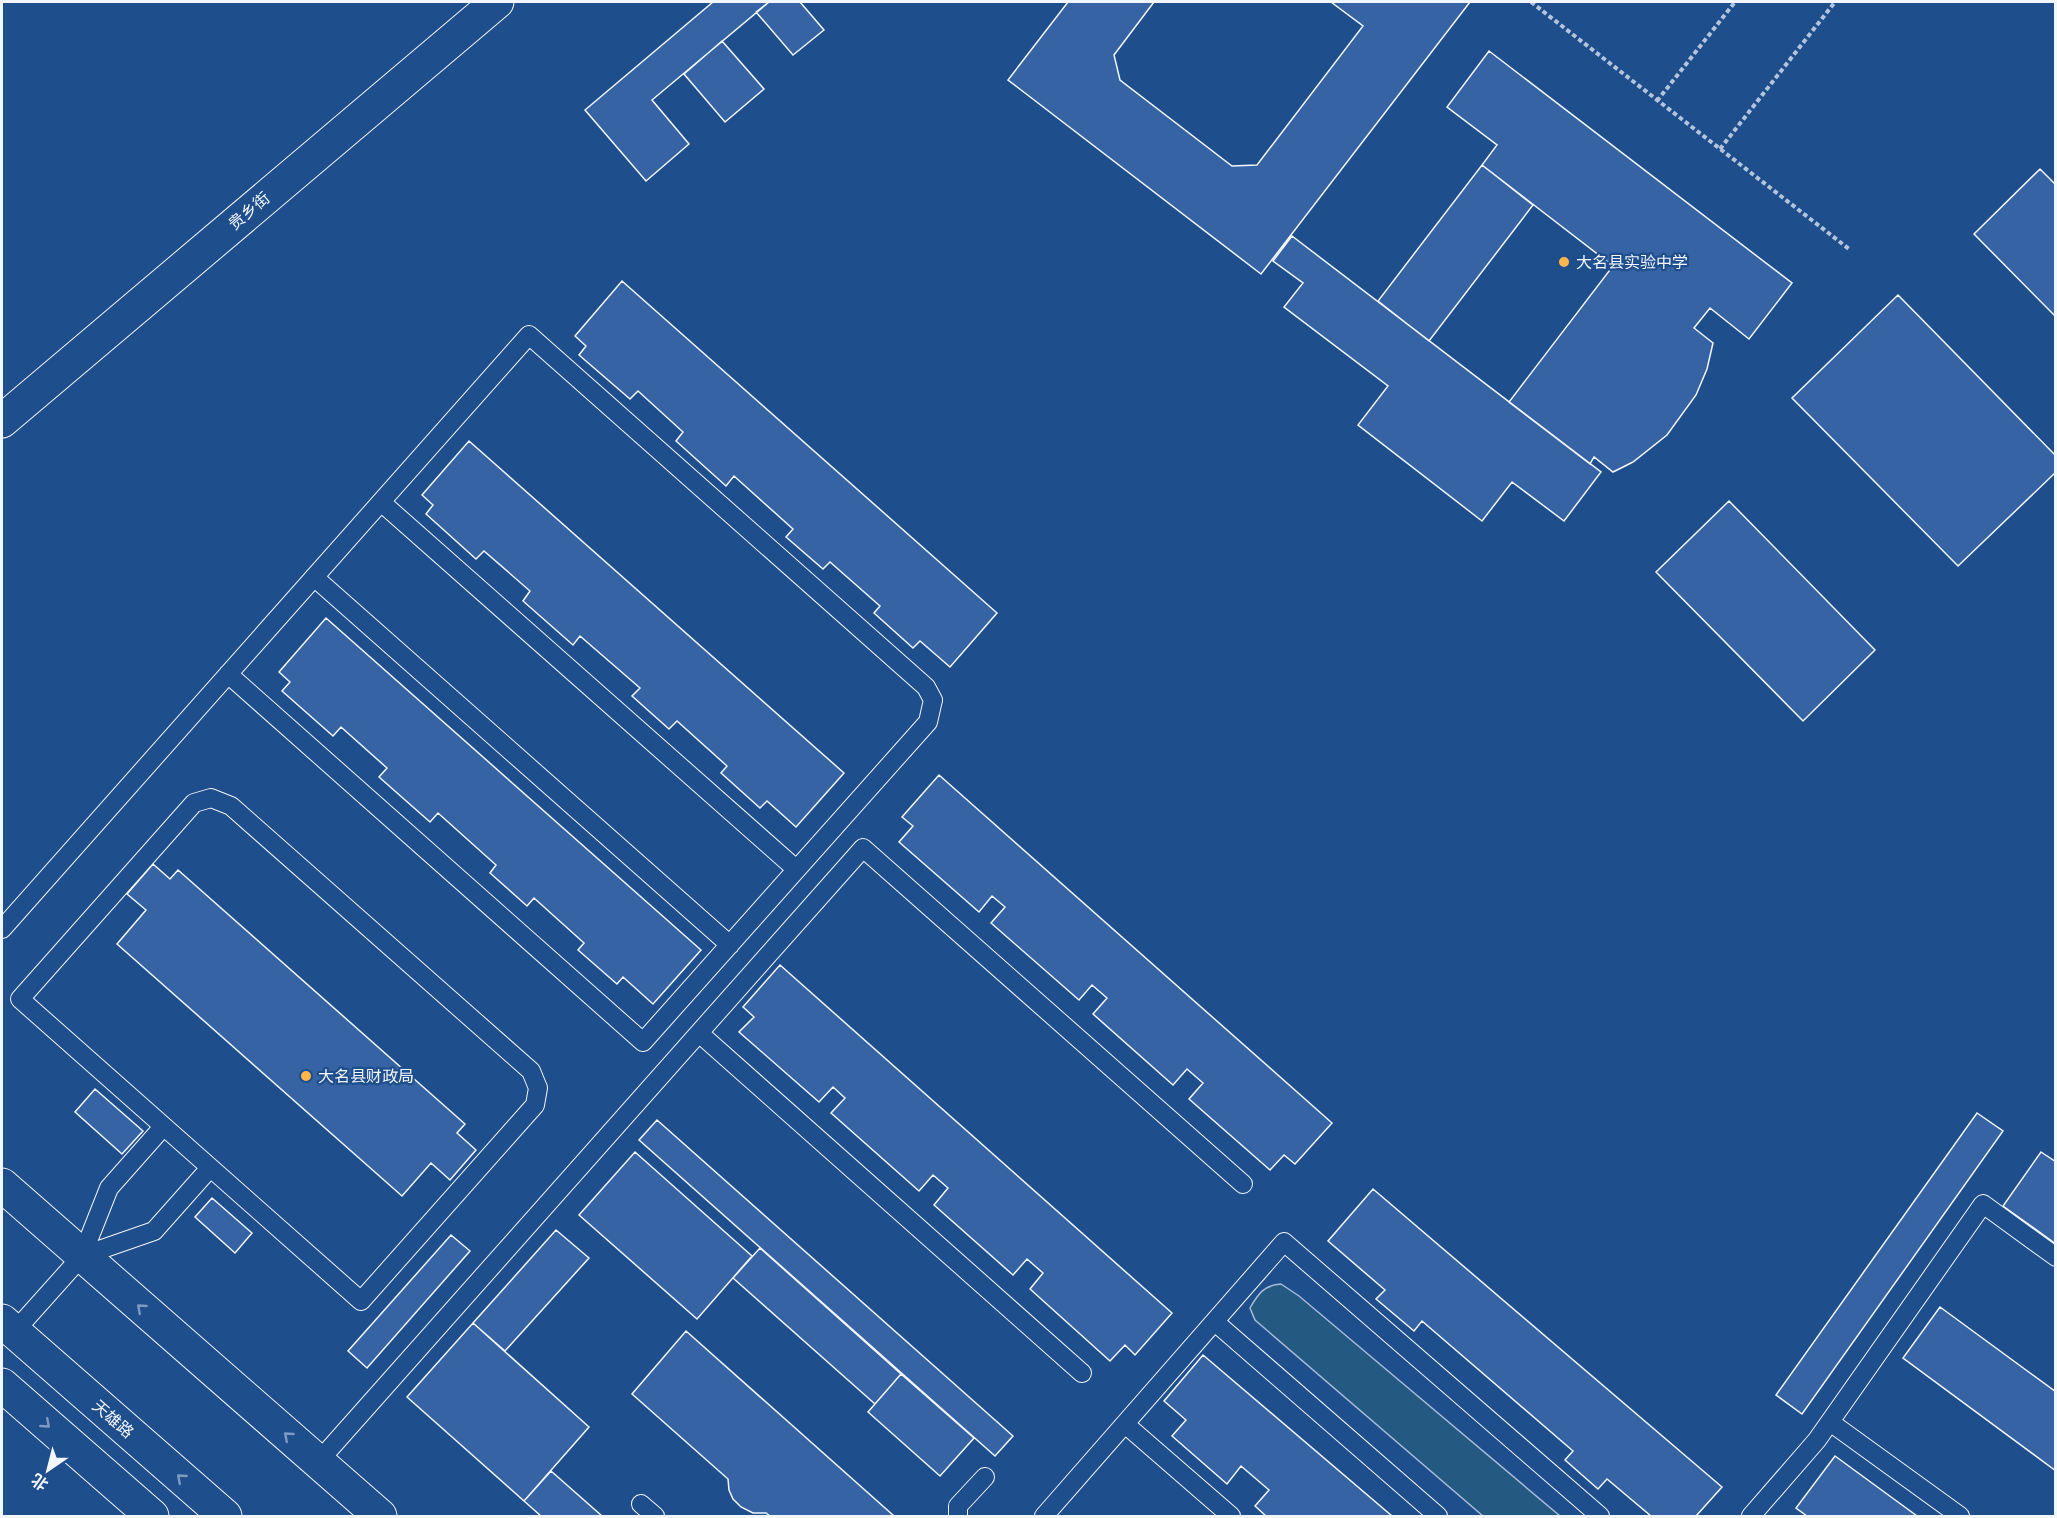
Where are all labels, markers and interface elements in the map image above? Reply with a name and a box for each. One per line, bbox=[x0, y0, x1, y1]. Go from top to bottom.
street label: 贵乡街 bbox=[225, 188, 273, 234]
place label: 大名县实验中学 bbox=[1576, 253, 1688, 272]
marker: 大名县实验中学 bbox=[1557, 255, 1571, 269]
place label: 大名县财政局 bbox=[318, 1067, 414, 1086]
marker: 大名县财政局 bbox=[299, 1069, 313, 1083]
one-way arrow bbox=[138, 1304, 148, 1315]
street label: 天雄路 bbox=[89, 1396, 137, 1442]
one-way arrow bbox=[39, 1417, 49, 1428]
one-way arrow bbox=[284, 1433, 295, 1444]
north arrow bbox=[18, 1440, 78, 1500]
text: 北 bbox=[28, 1470, 52, 1494]
one-way arrow bbox=[177, 1474, 188, 1485]

